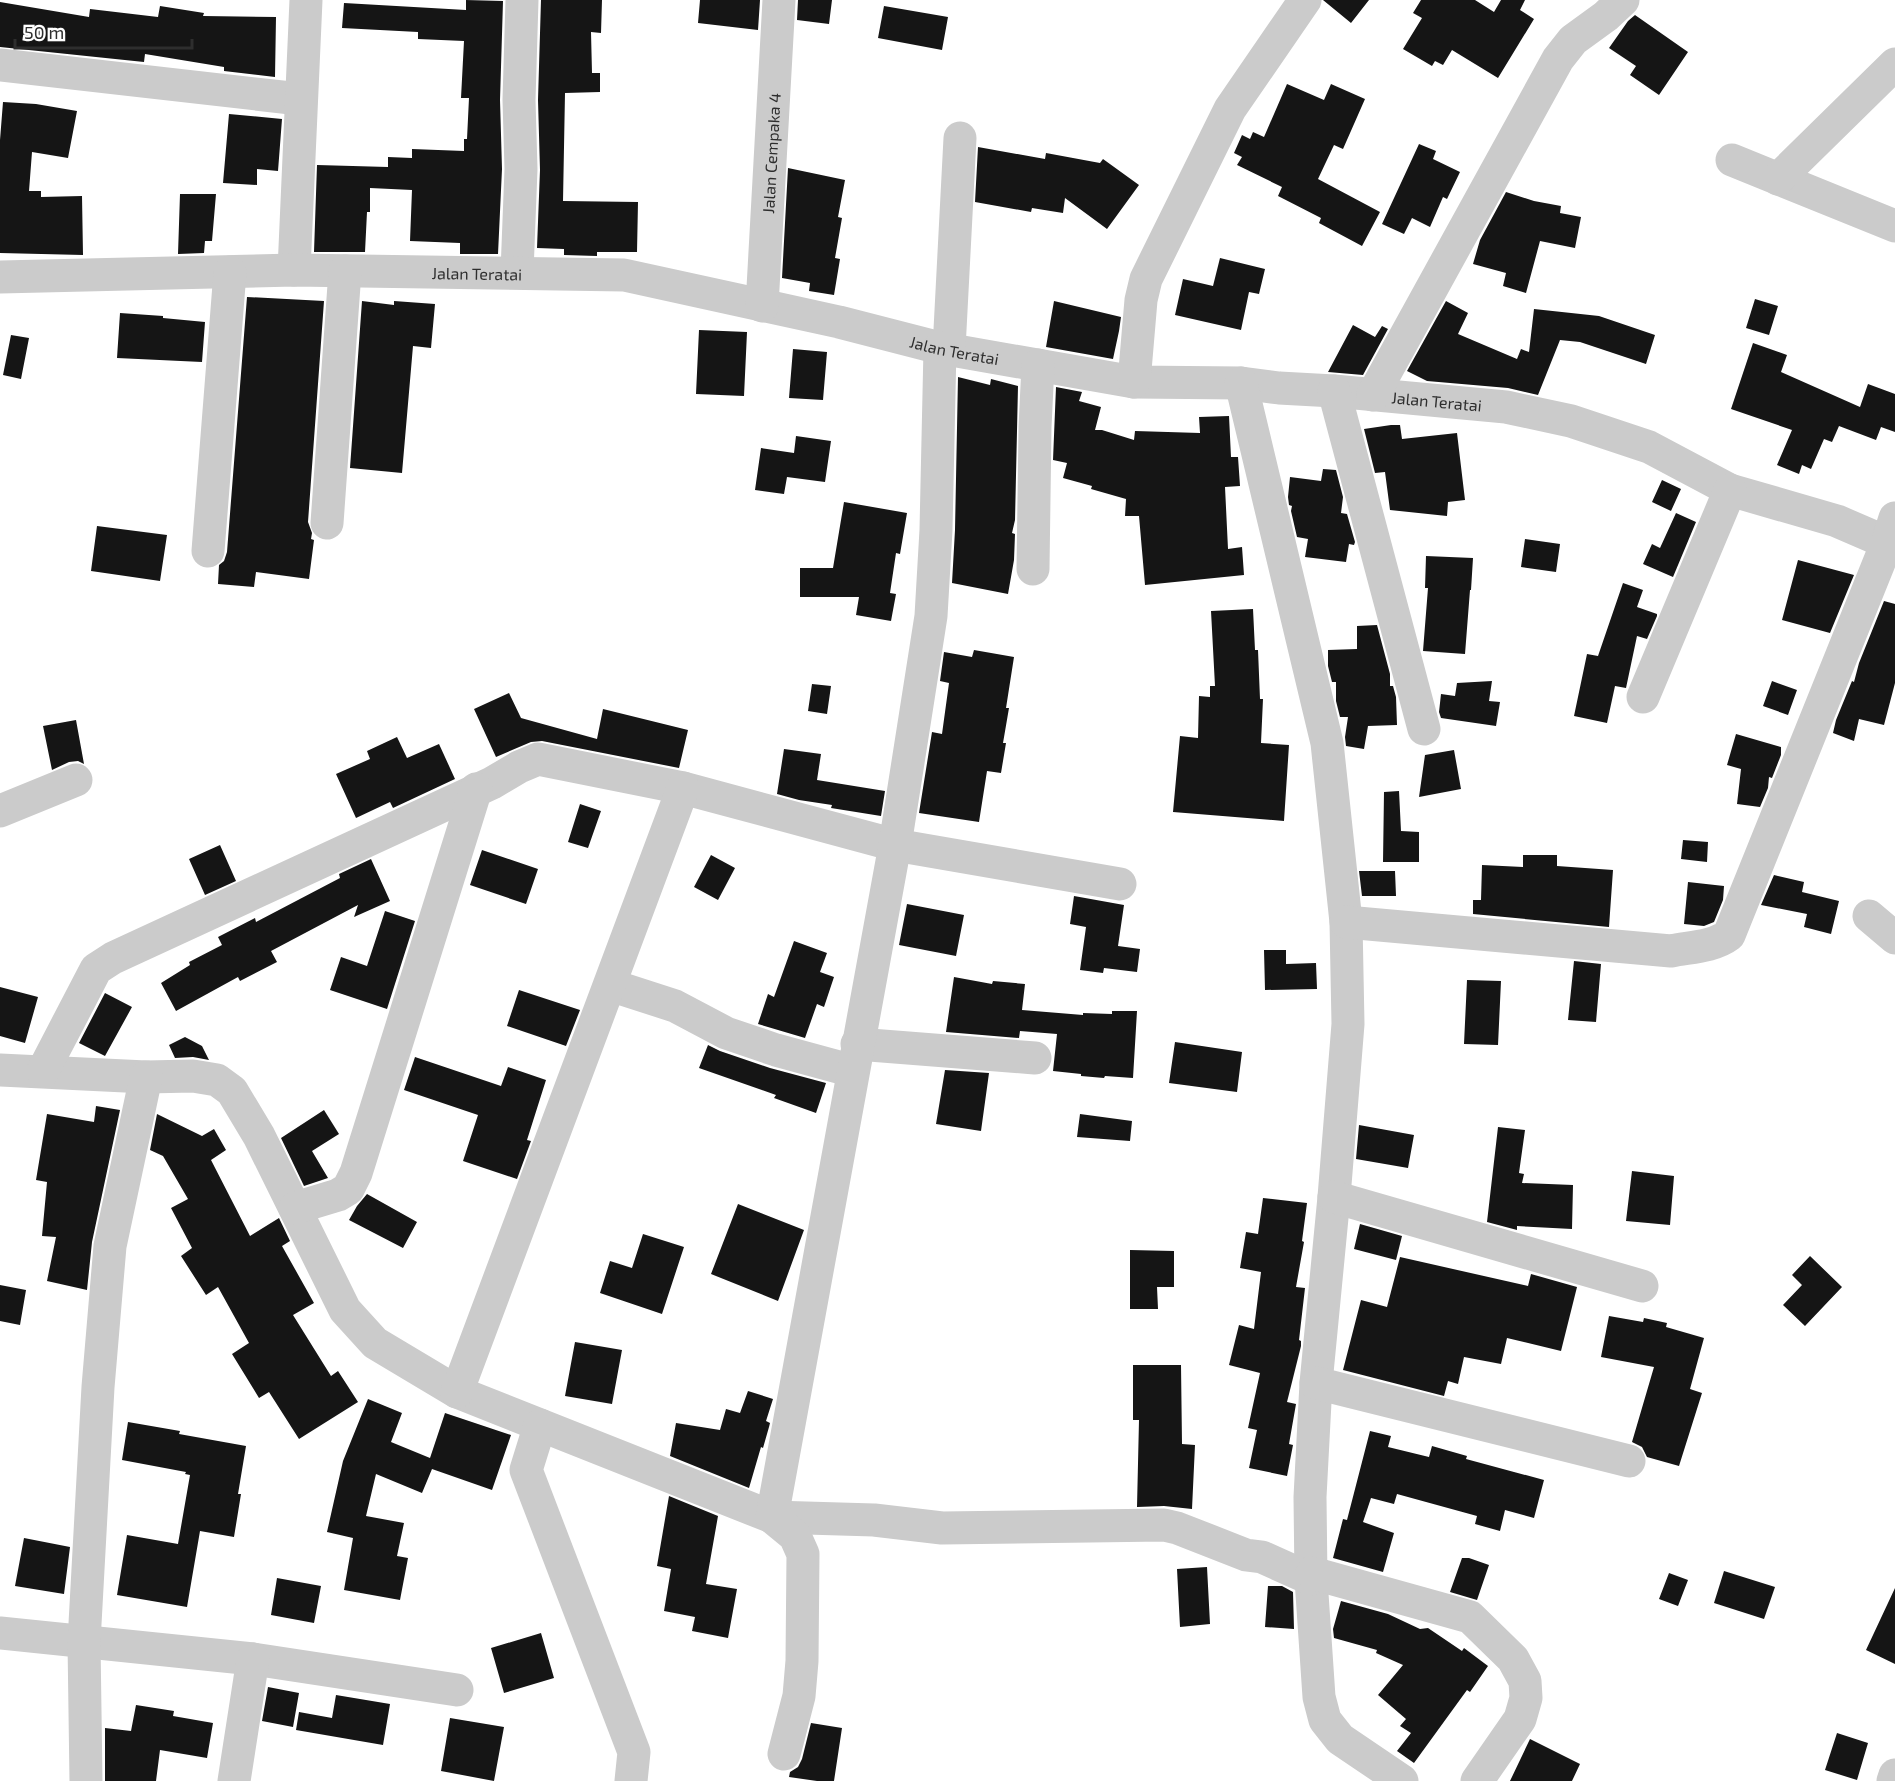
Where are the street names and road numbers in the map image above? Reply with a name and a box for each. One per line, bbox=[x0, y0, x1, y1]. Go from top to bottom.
street label: Jalan Cempaka 4 bbox=[758, 92, 783, 214]
street label: Jalan Teratai bbox=[431, 263, 522, 283]
street label: Jalan Teratai bbox=[908, 331, 1001, 368]
street label: Jalan Teratai bbox=[1391, 387, 1483, 414]

